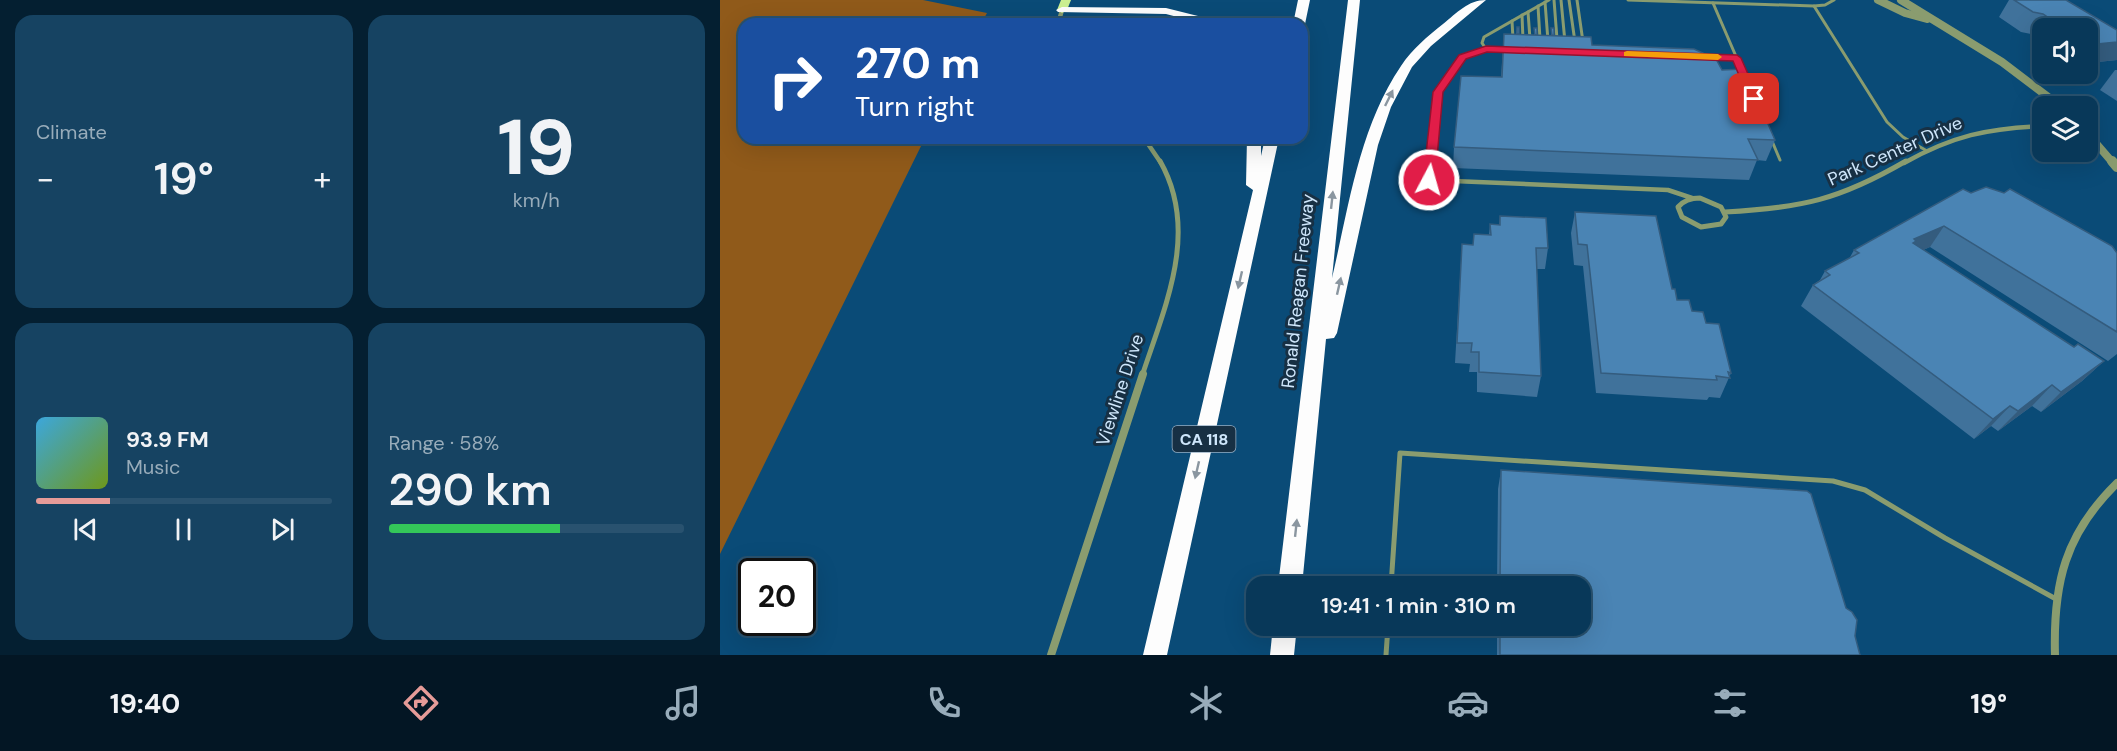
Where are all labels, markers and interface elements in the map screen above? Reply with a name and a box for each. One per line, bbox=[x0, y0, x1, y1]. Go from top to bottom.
map controls bbox=[2032, 18, 2098, 162]
button: sound bbox=[2032, 18, 2098, 84]
text: 270 m bbox=[855, 36, 980, 91]
icon: right bbox=[756, 42, 834, 120]
pin bbox=[1728, 73, 1779, 124]
icon: arrive bbox=[1737, 82, 1770, 115]
text: Turn right bbox=[855, 89, 975, 124]
one-way arrow bbox=[1383, 89, 1393, 107]
button: layers bbox=[2032, 96, 2098, 162]
text: 19 bbox=[497, 97, 575, 198]
street label: Park Center Drive bbox=[1824, 111, 1966, 191]
text: Climate bbox=[36, 119, 107, 145]
position arrow bbox=[1397, 148, 1461, 212]
text: 19° bbox=[154, 149, 214, 208]
text: − bbox=[36, 157, 54, 200]
text: + bbox=[313, 157, 332, 200]
text: km/h bbox=[513, 187, 560, 213]
one-way arrow bbox=[1327, 190, 1337, 209]
street label: Ronald Reagan Freeway bbox=[1276, 193, 1320, 389]
one-way arrow bbox=[1234, 271, 1244, 289]
one-way arrow bbox=[1334, 277, 1344, 295]
street label: Viewline Drive bbox=[1091, 331, 1149, 449]
text: 93.9 FM bbox=[126, 425, 209, 454]
road number: CA 118 bbox=[1172, 426, 1236, 452]
text: Range · 58% bbox=[389, 430, 499, 456]
text: Music bbox=[126, 454, 181, 480]
text: 290 km bbox=[389, 460, 552, 519]
one-way arrow bbox=[1191, 461, 1201, 479]
icon: previous bbox=[69, 513, 102, 546]
icon: pause bbox=[167, 513, 200, 546]
icon: next bbox=[266, 513, 299, 546]
one-way arrow bbox=[1291, 519, 1301, 538]
speed limit sign: 20 bbox=[738, 558, 816, 636]
text: 19:41 · 1 min · 310 m bbox=[1321, 591, 1516, 620]
icon: directions bbox=[400, 682, 442, 724]
icon: music bbox=[662, 682, 704, 724]
icon: phone bbox=[923, 682, 965, 724]
icon: climate bbox=[1185, 682, 1227, 724]
icon: car bbox=[1447, 682, 1489, 724]
icon: filters bbox=[1709, 682, 1751, 724]
text: 19:40 bbox=[110, 686, 180, 721]
text: 19° bbox=[1970, 686, 2007, 721]

